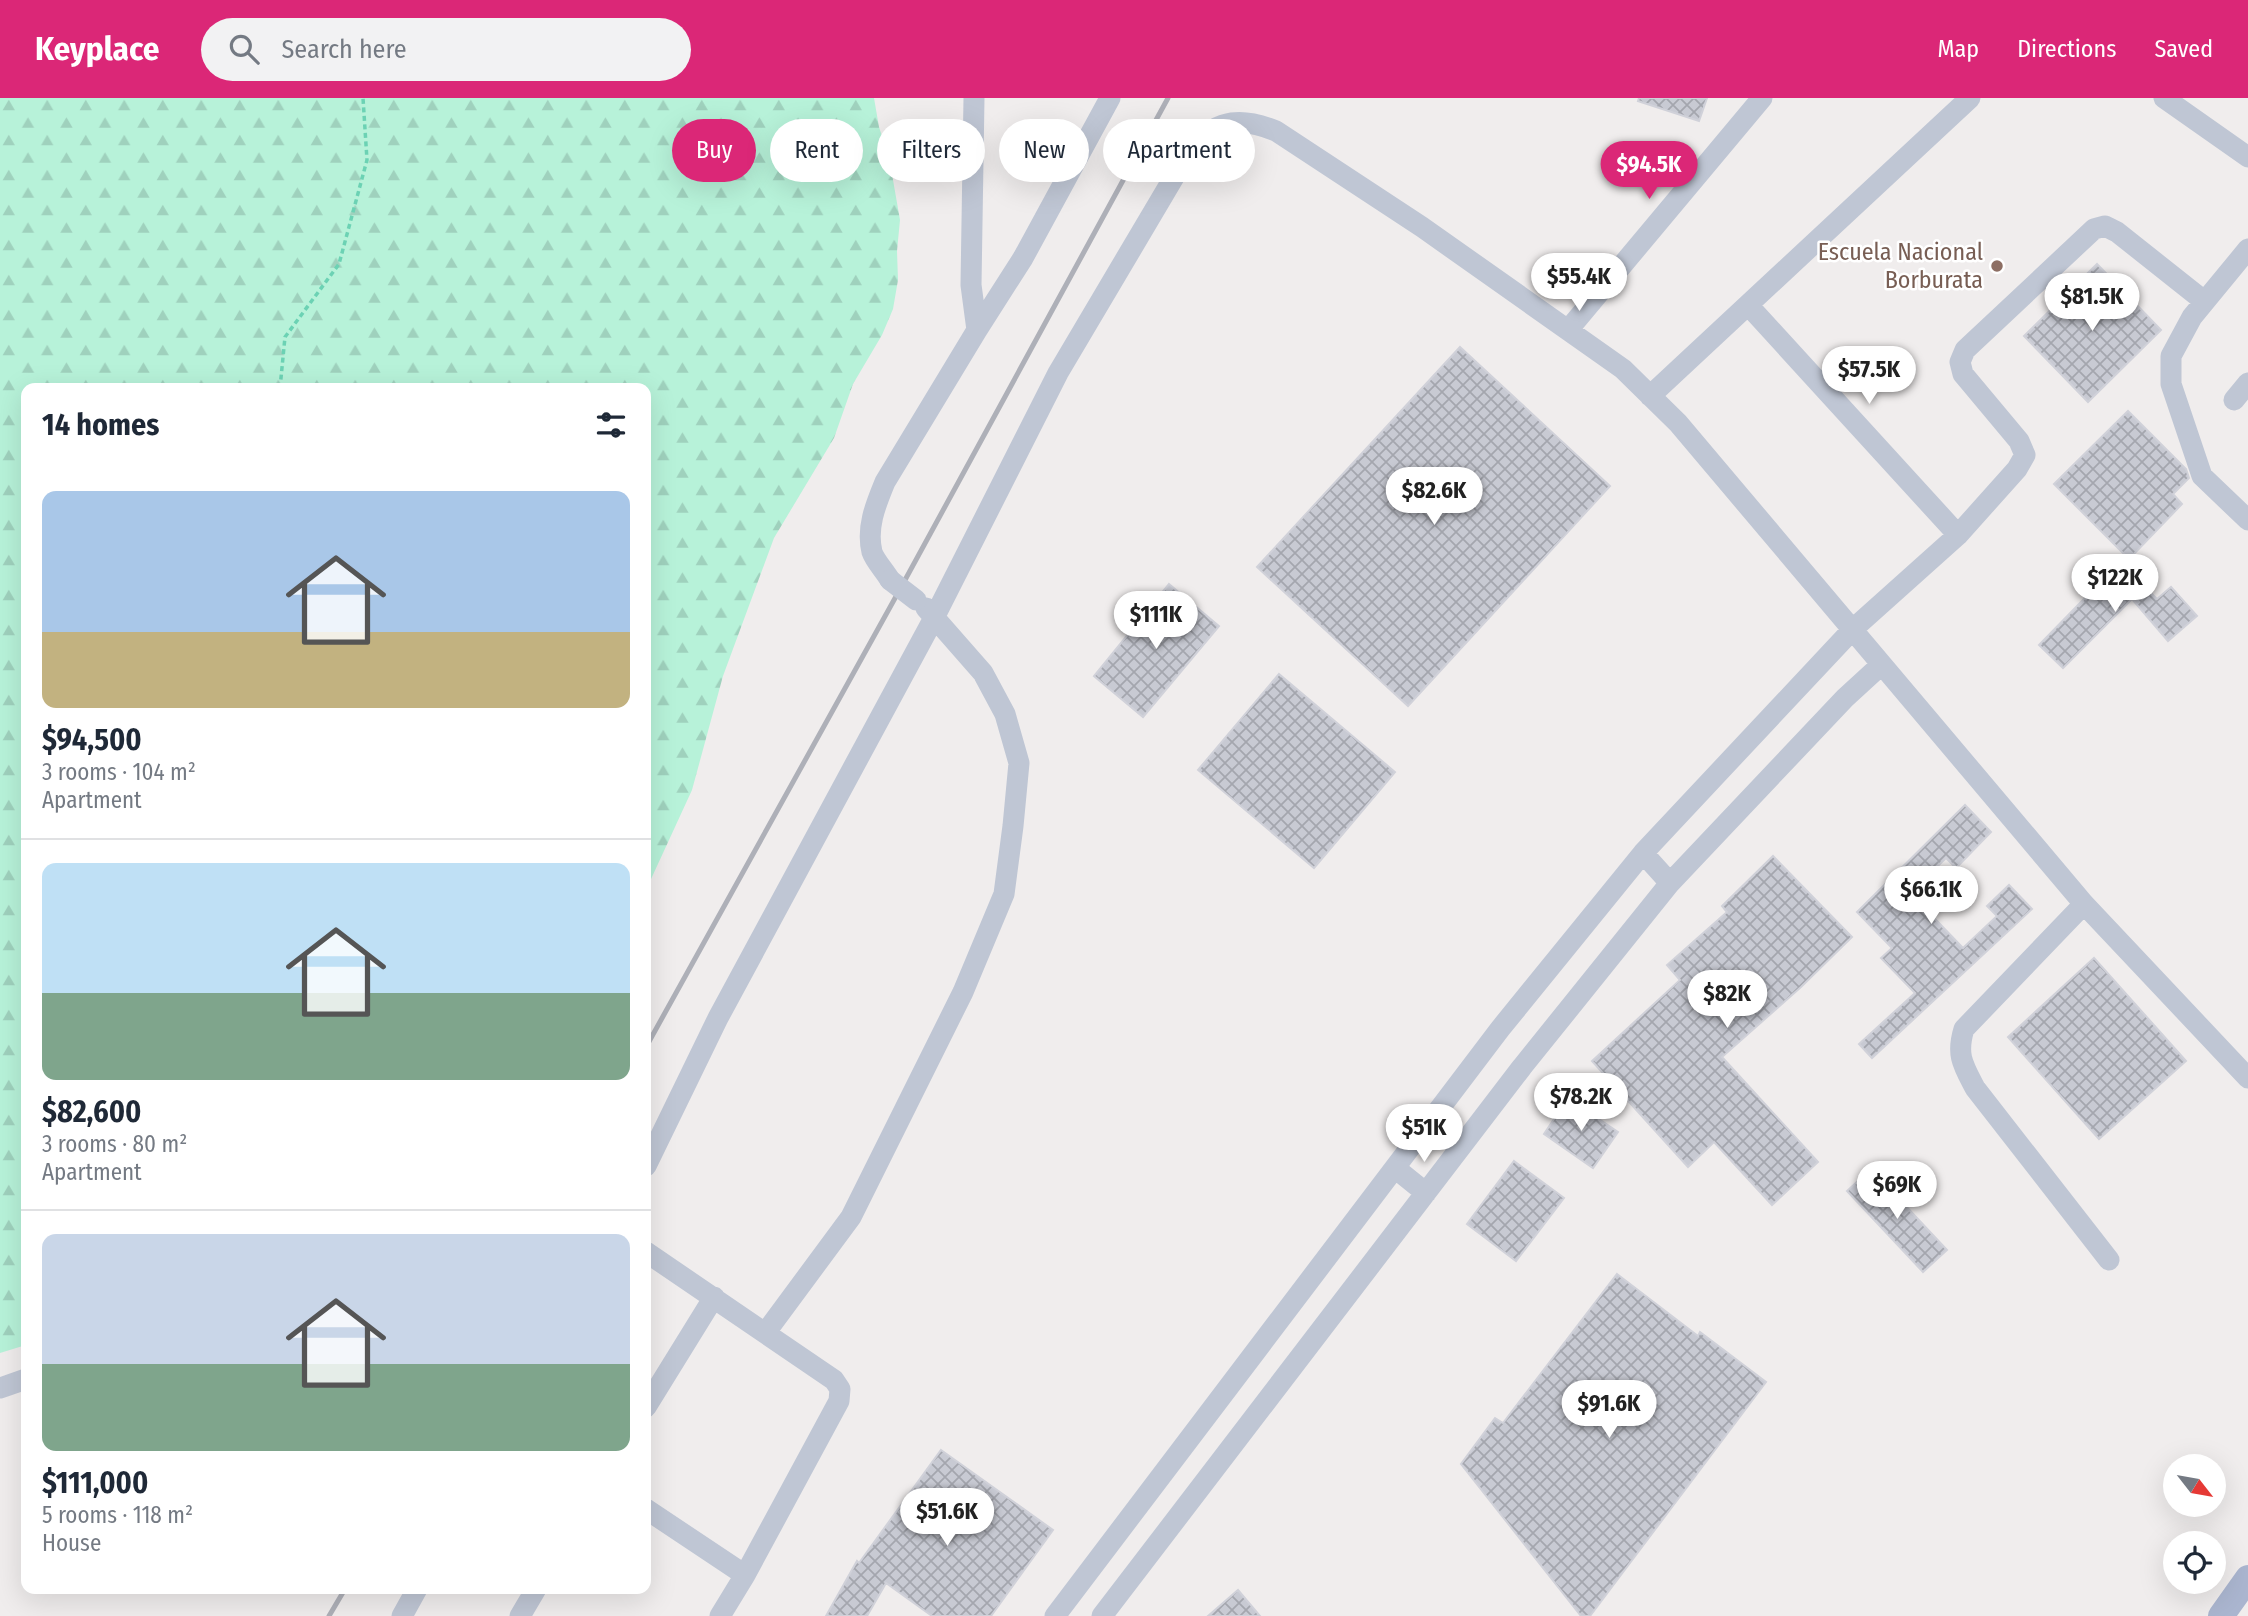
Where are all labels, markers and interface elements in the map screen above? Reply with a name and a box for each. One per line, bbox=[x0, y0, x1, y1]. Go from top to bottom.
search box bbox=[201, 18, 691, 81]
text: Keyplace bbox=[35, 29, 159, 69]
icon: search bbox=[225, 30, 263, 68]
text: Search here bbox=[281, 34, 407, 65]
text: Map bbox=[1938, 35, 1979, 63]
text: Directions bbox=[2017, 35, 2116, 63]
text: Saved bbox=[2154, 35, 2213, 63]
chip: Buy bbox=[672, 119, 756, 182]
chip: Rent bbox=[770, 119, 863, 182]
chip: Filters bbox=[877, 119, 985, 182]
chip: New bbox=[999, 119, 1089, 182]
chip: Apartment bbox=[1103, 119, 1255, 182]
pin: $94.5K bbox=[1592, 141, 1706, 201]
text: $94.5K bbox=[1617, 150, 1681, 178]
place label: Escuela Nacional Borburata bbox=[1818, 238, 1983, 294]
pin: $55.4K bbox=[1522, 254, 1636, 313]
marker: Escuela Nacional Borburata bbox=[1989, 258, 2005, 274]
text: $55.4K bbox=[1547, 262, 1611, 290]
pin: $81.5K bbox=[2035, 274, 2149, 333]
text: $81.5K bbox=[2061, 282, 2123, 310]
pin: $57.5K bbox=[1812, 346, 1926, 406]
text: $57.5K bbox=[1838, 355, 1900, 383]
icon: filters bbox=[592, 406, 630, 444]
text: 14 homes bbox=[42, 407, 159, 443]
pin: $82.6K bbox=[1377, 468, 1491, 527]
text: $82.6K bbox=[1402, 476, 1466, 504]
icon: home bbox=[273, 537, 399, 663]
pin: $122K bbox=[2066, 554, 2164, 614]
text: $122K bbox=[2087, 563, 2143, 591]
pin: $111K bbox=[1107, 592, 1205, 651]
text: $111K bbox=[1130, 600, 1182, 628]
text: $94,500 bbox=[42, 722, 142, 758]
text: 3 rooms · 104 m² bbox=[42, 758, 196, 786]
text: Apartment bbox=[42, 786, 142, 814]
pin: $66.1K bbox=[1874, 866, 1988, 926]
text: $66.1K bbox=[1900, 875, 1962, 903]
icon: home bbox=[273, 909, 399, 1035]
pin: $82K bbox=[1686, 970, 1768, 1030]
text: $82K bbox=[1703, 979, 1751, 1007]
pin: $78.2K bbox=[1524, 1074, 1638, 1133]
text: $78.2K bbox=[1550, 1082, 1612, 1110]
text: $82,600 bbox=[42, 1094, 141, 1130]
pin: $51K bbox=[1383, 1104, 1465, 1164]
text: $51K bbox=[1402, 1113, 1446, 1141]
text: 3 rooms · 80 m² bbox=[42, 1130, 187, 1158]
text: Apartment bbox=[42, 1158, 142, 1186]
pin: $69K bbox=[1856, 1162, 1938, 1221]
text: $69K bbox=[1873, 1170, 1921, 1198]
icon: home bbox=[273, 1280, 399, 1406]
pin: $91.6K bbox=[1552, 1380, 1666, 1440]
text: $91.6K bbox=[1578, 1389, 1640, 1417]
north arrow bbox=[2163, 1454, 2226, 1517]
map controls bbox=[2163, 1454, 2226, 1594]
text: $111,000 bbox=[42, 1465, 148, 1501]
pin: $51.6K bbox=[890, 1488, 1004, 1548]
text: $51.6K bbox=[916, 1497, 978, 1525]
text: 5 rooms · 118 m² bbox=[42, 1501, 193, 1529]
text: House bbox=[42, 1529, 101, 1557]
button: locate bbox=[2163, 1531, 2226, 1594]

